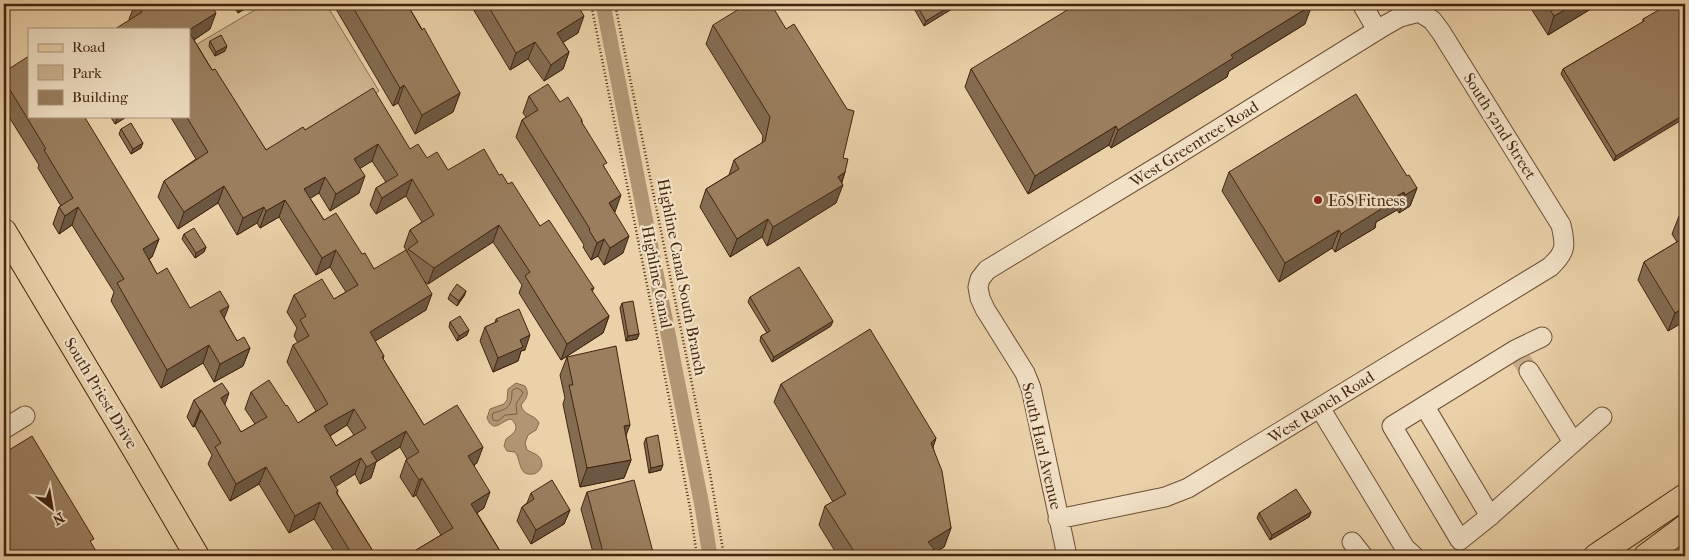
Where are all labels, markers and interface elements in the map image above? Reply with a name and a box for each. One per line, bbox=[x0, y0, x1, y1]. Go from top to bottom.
legend bbox=[28, 28, 190, 118]
text: Road bbox=[72, 38, 106, 56]
text: Park bbox=[72, 64, 102, 82]
street label: South 52nd Street bbox=[1460, 69, 1541, 183]
text: Building bbox=[72, 88, 129, 106]
street label: West Greentree Road bbox=[1125, 97, 1262, 192]
street label: Highline Canal South Branch bbox=[654, 177, 710, 377]
place label: EōS Fitness bbox=[1328, 191, 1406, 210]
marker: EōS Fitness bbox=[1312, 194, 1324, 206]
street label: Highline Canal bbox=[638, 224, 676, 330]
street label: South Priest Drive bbox=[60, 334, 142, 452]
street label: West Ranch Road bbox=[1264, 367, 1378, 448]
street label: South Harl Avenue bbox=[1018, 381, 1066, 511]
north arrow bbox=[28, 482, 78, 532]
text: N bbox=[49, 509, 67, 529]

